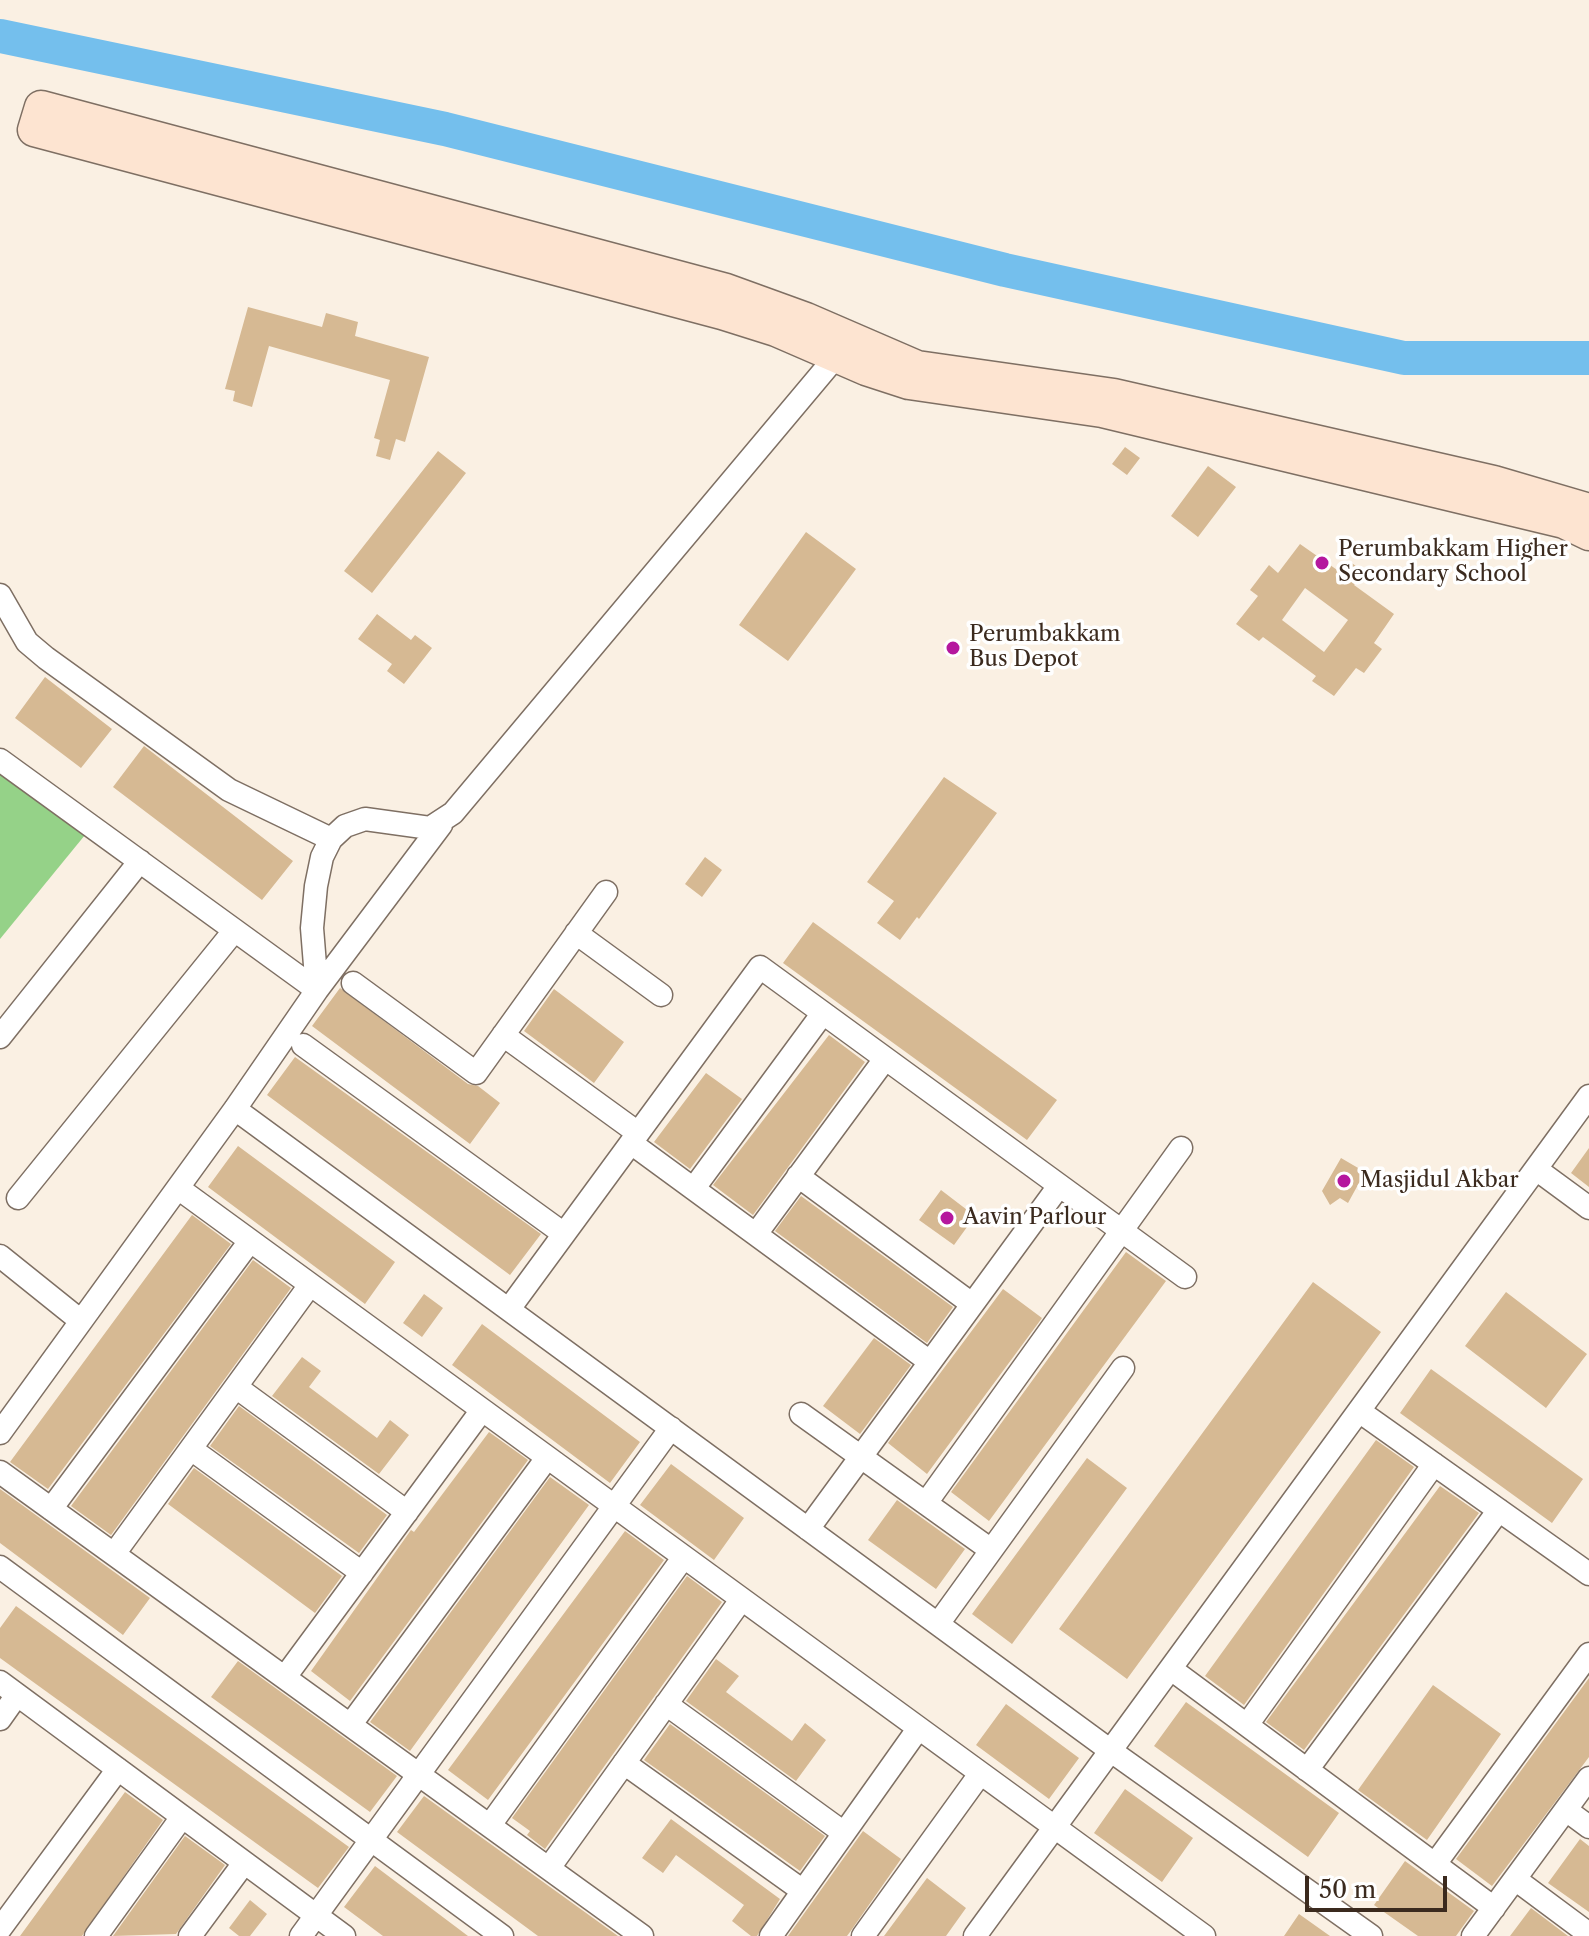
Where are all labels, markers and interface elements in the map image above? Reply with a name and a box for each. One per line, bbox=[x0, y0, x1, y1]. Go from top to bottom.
place label: Perumbakkam Higher Secondary School bbox=[1338, 537, 1568, 588]
marker: Perumbakkam Higher Secondary School bbox=[1313, 554, 1331, 572]
place label: Perumbakkam Bus Depot bbox=[969, 622, 1121, 674]
marker: Perumbakkam Bus Depot bbox=[944, 639, 962, 657]
place label: Masjidul Akbar bbox=[1360, 1168, 1519, 1194]
marker: Masjidul Akbar bbox=[1335, 1172, 1353, 1190]
place label: Aavin Parlour bbox=[963, 1205, 1106, 1231]
marker: Aavin Parlour bbox=[938, 1209, 956, 1227]
scale bar bbox=[1309, 1860, 1451, 1910]
text: 50 m bbox=[1319, 1875, 1376, 1904]

